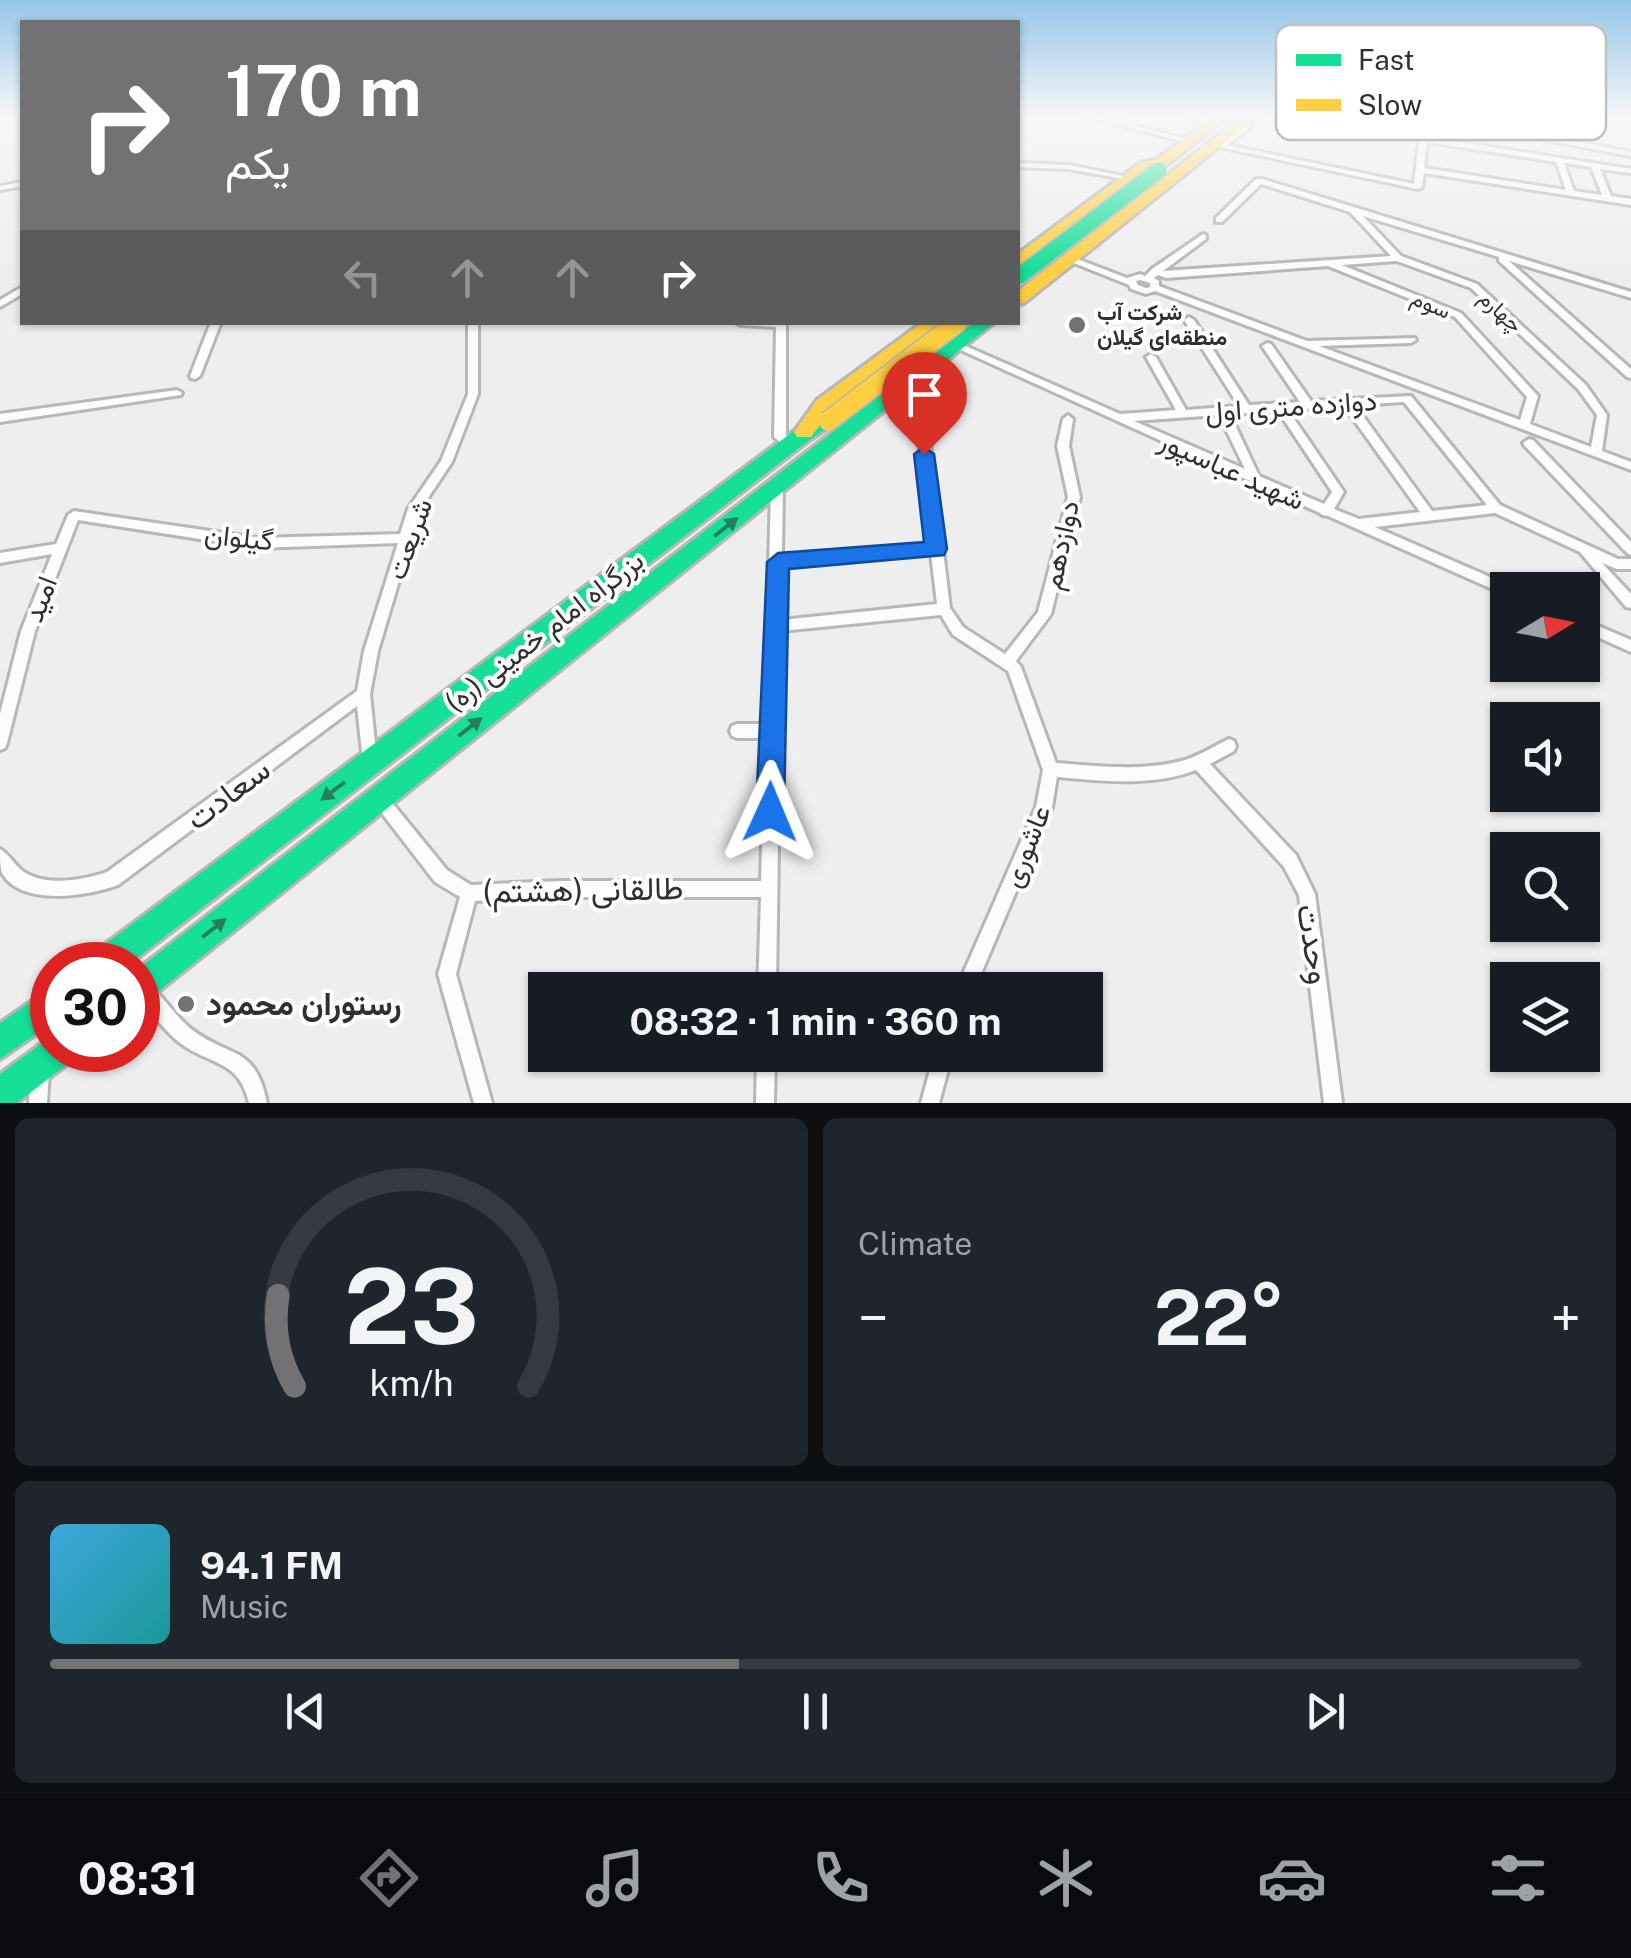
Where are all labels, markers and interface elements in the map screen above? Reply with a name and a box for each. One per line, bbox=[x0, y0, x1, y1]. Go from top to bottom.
legend bbox=[1276, 25, 1606, 140]
text: Fast bbox=[1358, 43, 1414, 76]
text: 170 m bbox=[225, 49, 422, 132]
icon: right bbox=[60, 60, 190, 190]
text: Slow bbox=[1358, 88, 1422, 121]
text: یکم bbox=[225, 136, 291, 189]
icon: left bbox=[335, 250, 390, 305]
icon: ahead bbox=[440, 250, 495, 305]
icon: ahead bbox=[545, 250, 600, 305]
icon: right bbox=[650, 250, 705, 305]
street label: سوم bbox=[1407, 284, 1455, 326]
street label: چهارم bbox=[1472, 284, 1528, 339]
place label: شرکت آب منطقه‌ای گیلان bbox=[1097, 299, 1227, 351]
marker: شرکت آب منطقه‌ای گیلان bbox=[1066, 314, 1088, 336]
pin bbox=[882, 352, 967, 455]
icon: arrive bbox=[897, 367, 952, 422]
street label: دوازده متری اول bbox=[1204, 383, 1378, 430]
street label: شهید عباسپور bbox=[1152, 422, 1310, 519]
street label: شریعت bbox=[379, 494, 440, 584]
street label: دوازدهم bbox=[1034, 497, 1088, 593]
street label: گیلوان bbox=[203, 516, 275, 559]
one-way arrow bbox=[713, 517, 739, 538]
street label: بزرگراه امام خمینی (ره) bbox=[438, 543, 651, 721]
street label: امید bbox=[16, 571, 63, 626]
north arrow bbox=[1490, 572, 1600, 682]
map controls bbox=[1490, 572, 1600, 1072]
button: sound bbox=[1490, 702, 1600, 812]
one-way arrow bbox=[457, 717, 483, 738]
street label: سعادت bbox=[179, 750, 277, 837]
position arrow bbox=[718, 760, 822, 864]
one-way arrow bbox=[320, 780, 346, 800]
street label: عاشوری bbox=[994, 800, 1059, 893]
button: search bbox=[1490, 832, 1600, 942]
street label: طالقانی (هشتم) bbox=[482, 869, 684, 913]
street label: وحدت bbox=[1288, 901, 1339, 987]
one-way arrow bbox=[201, 917, 227, 938]
speed limit sign: 30 bbox=[30, 942, 160, 1072]
button: layers bbox=[1490, 962, 1600, 1072]
place label: رستوران محمود bbox=[206, 985, 402, 1024]
marker: رستوران محمود bbox=[175, 993, 197, 1015]
text: 08:32 · 1 min · 360 m bbox=[629, 999, 1002, 1044]
text: Climate bbox=[858, 1225, 972, 1262]
text: 23 bbox=[344, 1245, 479, 1367]
text: 22° bbox=[1154, 1274, 1285, 1362]
text: − bbox=[858, 1286, 889, 1350]
text: + bbox=[1551, 1286, 1581, 1350]
text: km/h bbox=[369, 1362, 454, 1404]
text: 94.1 FM bbox=[200, 1543, 343, 1588]
text: Music bbox=[200, 1588, 288, 1625]
icon: previous bbox=[278, 1684, 333, 1739]
icon: pause bbox=[788, 1684, 843, 1739]
icon: next bbox=[1298, 1684, 1353, 1739]
icon: directions bbox=[354, 1843, 424, 1913]
icon: music bbox=[580, 1843, 650, 1913]
icon: phone bbox=[806, 1843, 876, 1913]
icon: climate bbox=[1031, 1843, 1101, 1913]
icon: car bbox=[1257, 1843, 1327, 1913]
icon: filters bbox=[1483, 1843, 1553, 1913]
text: 08:31 bbox=[78, 1852, 198, 1905]

